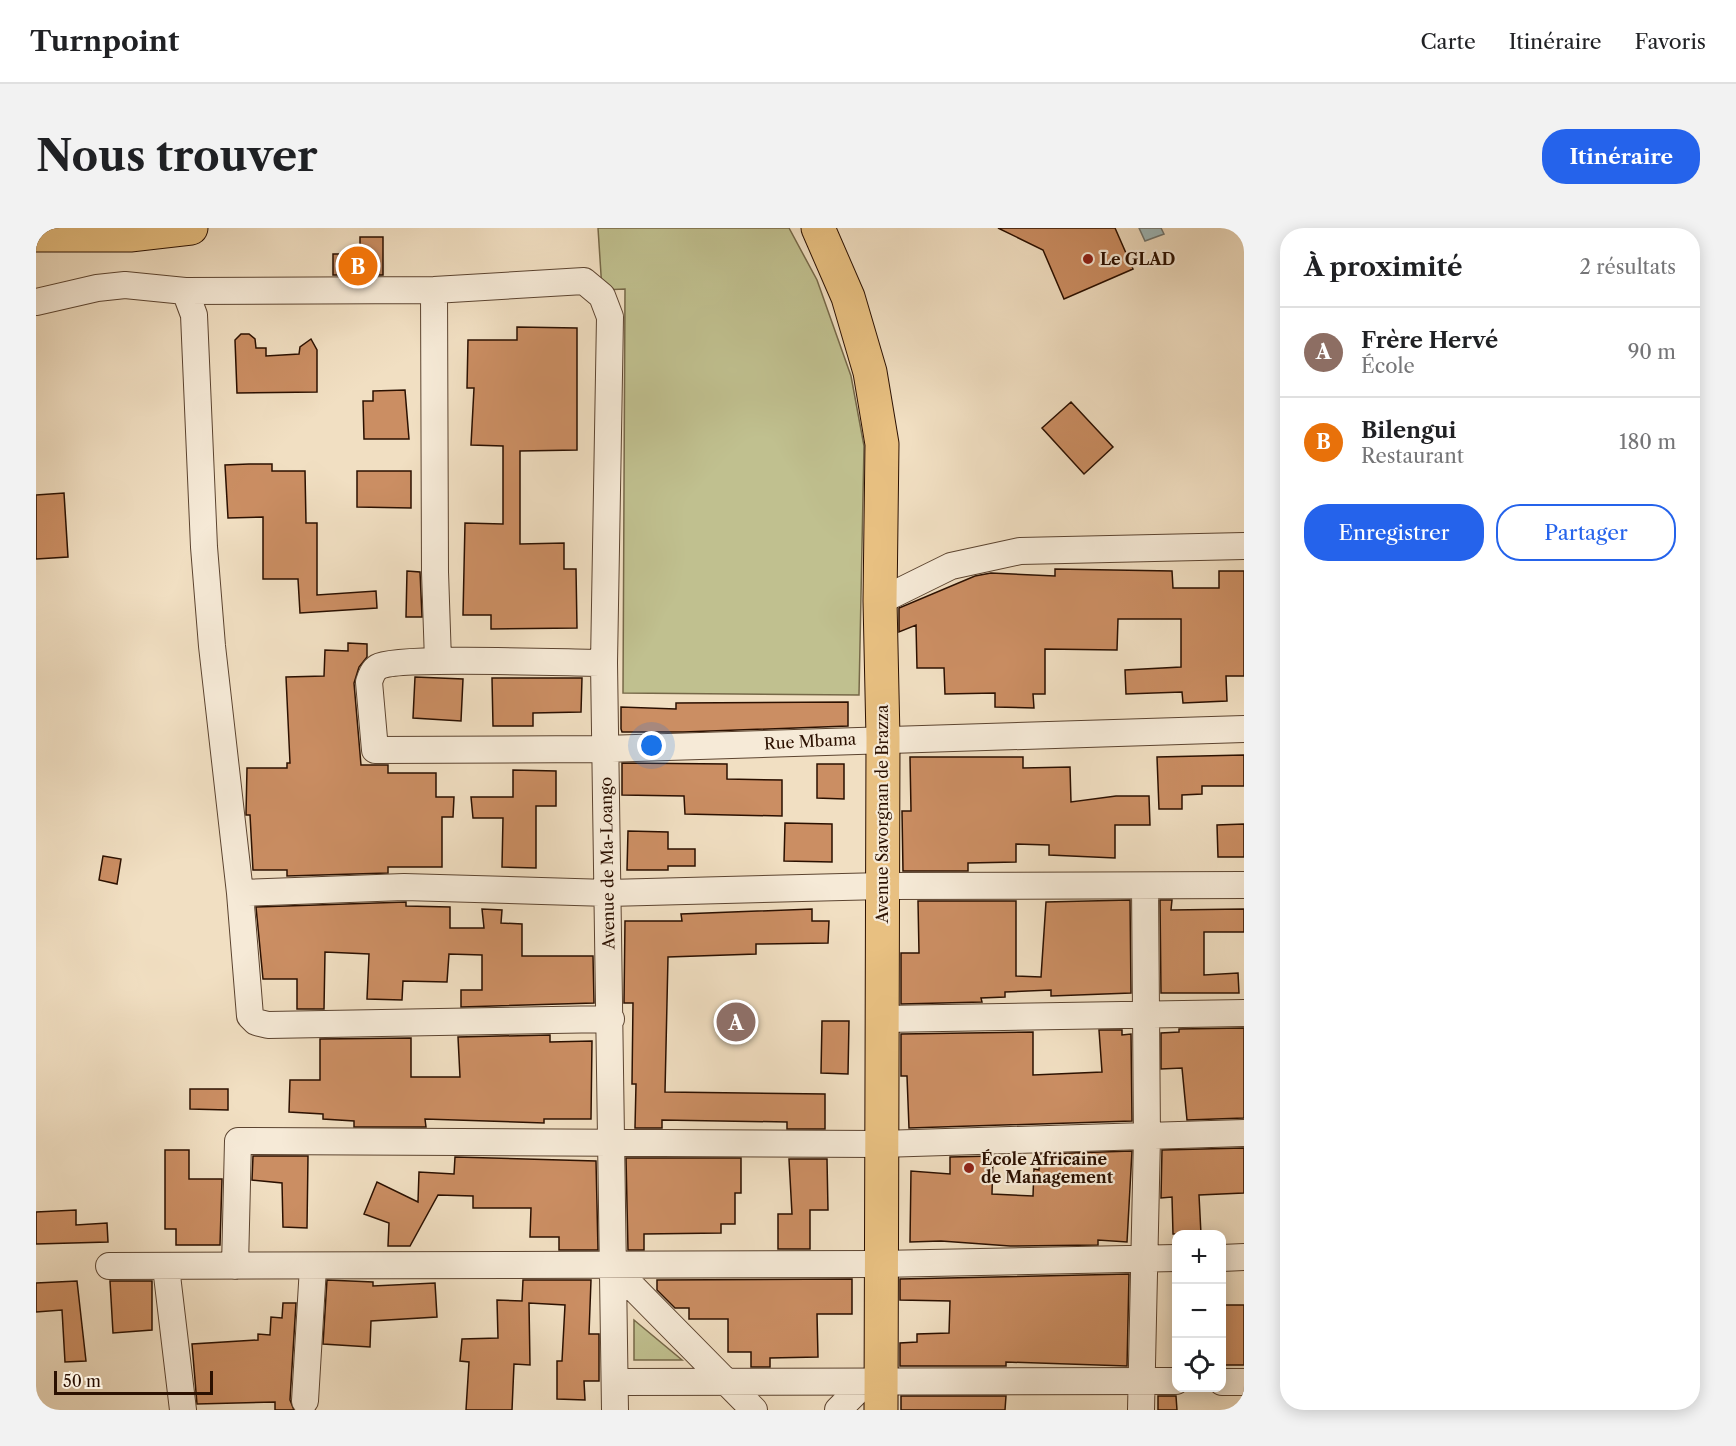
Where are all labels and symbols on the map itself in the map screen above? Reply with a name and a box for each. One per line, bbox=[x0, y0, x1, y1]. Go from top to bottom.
pin: B bbox=[338, 243, 378, 288]
place label: Le GLAD bbox=[1100, 249, 1176, 269]
marker: Le GLAD bbox=[1081, 252, 1095, 266]
street label: Avenue Savorgnan de Brazza bbox=[872, 704, 892, 924]
street label: Rue Mbama bbox=[763, 729, 857, 753]
your location bbox=[637, 731, 666, 760]
street label: Avenue de Ma-Loango bbox=[595, 776, 619, 951]
pin: A bbox=[716, 1000, 756, 1044]
place label: École Africaine de Management bbox=[981, 1149, 1114, 1187]
marker: École Africaine de Management bbox=[962, 1161, 976, 1175]
scale bar bbox=[54, 1368, 213, 1396]

